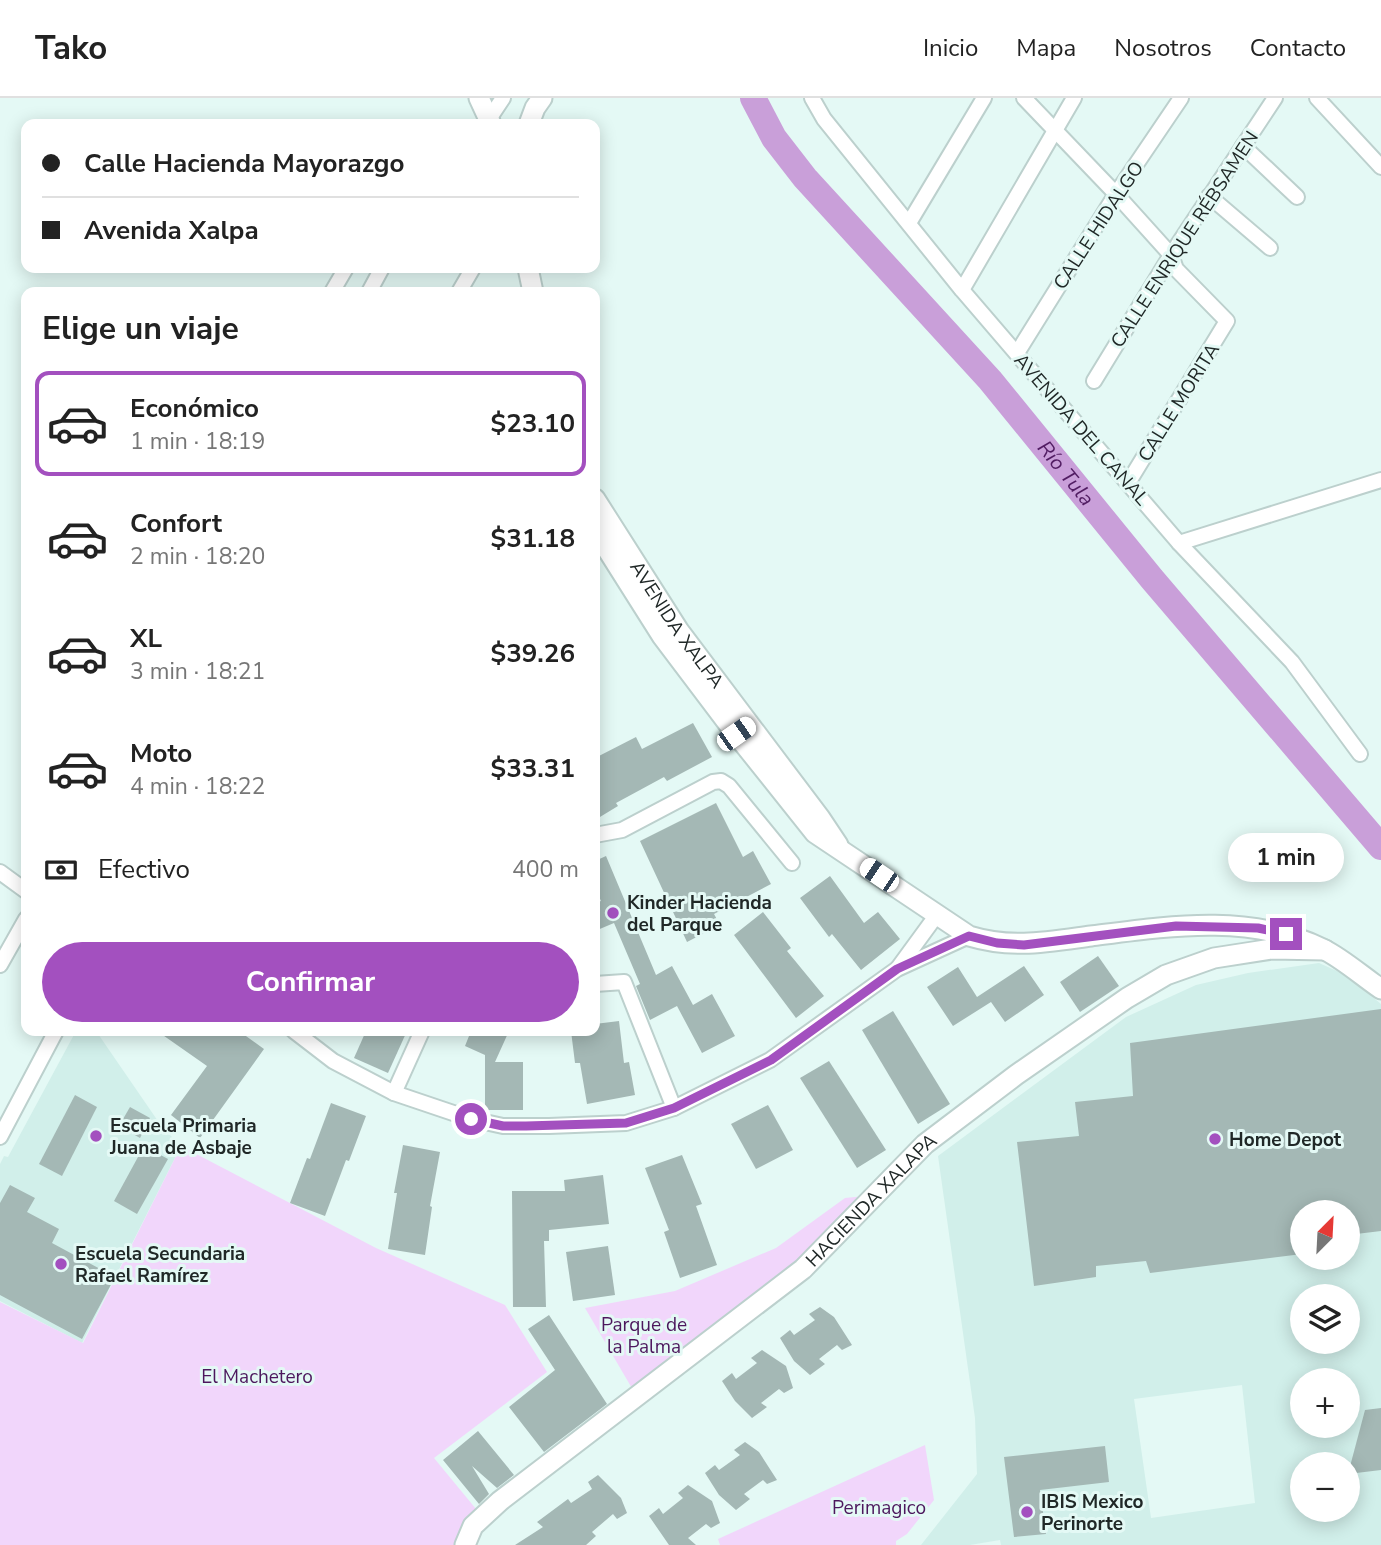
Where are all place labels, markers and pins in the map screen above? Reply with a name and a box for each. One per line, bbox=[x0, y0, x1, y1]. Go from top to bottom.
place label: Kinder Hacienda del Parque bbox=[627, 890, 772, 938]
marker: Kinder Hacienda del Parque bbox=[605, 905, 621, 921]
place label: Escuela Primaria Juana de Asbaje bbox=[109, 1113, 257, 1161]
place label: Home Depot bbox=[1229, 1127, 1342, 1153]
marker: Escuela Primaria Juana de Asbaje bbox=[88, 1128, 104, 1144]
marker: Home Depot bbox=[1207, 1131, 1223, 1147]
place label: Escuela Secundaria Rafael Ramírez bbox=[75, 1241, 245, 1289]
marker: Escuela Secundaria Rafael Ramírez bbox=[53, 1256, 69, 1272]
place label: IBIS Mexico Perinorte bbox=[1041, 1489, 1144, 1537]
marker: IBIS Mexico Perinorte bbox=[1019, 1504, 1035, 1520]

